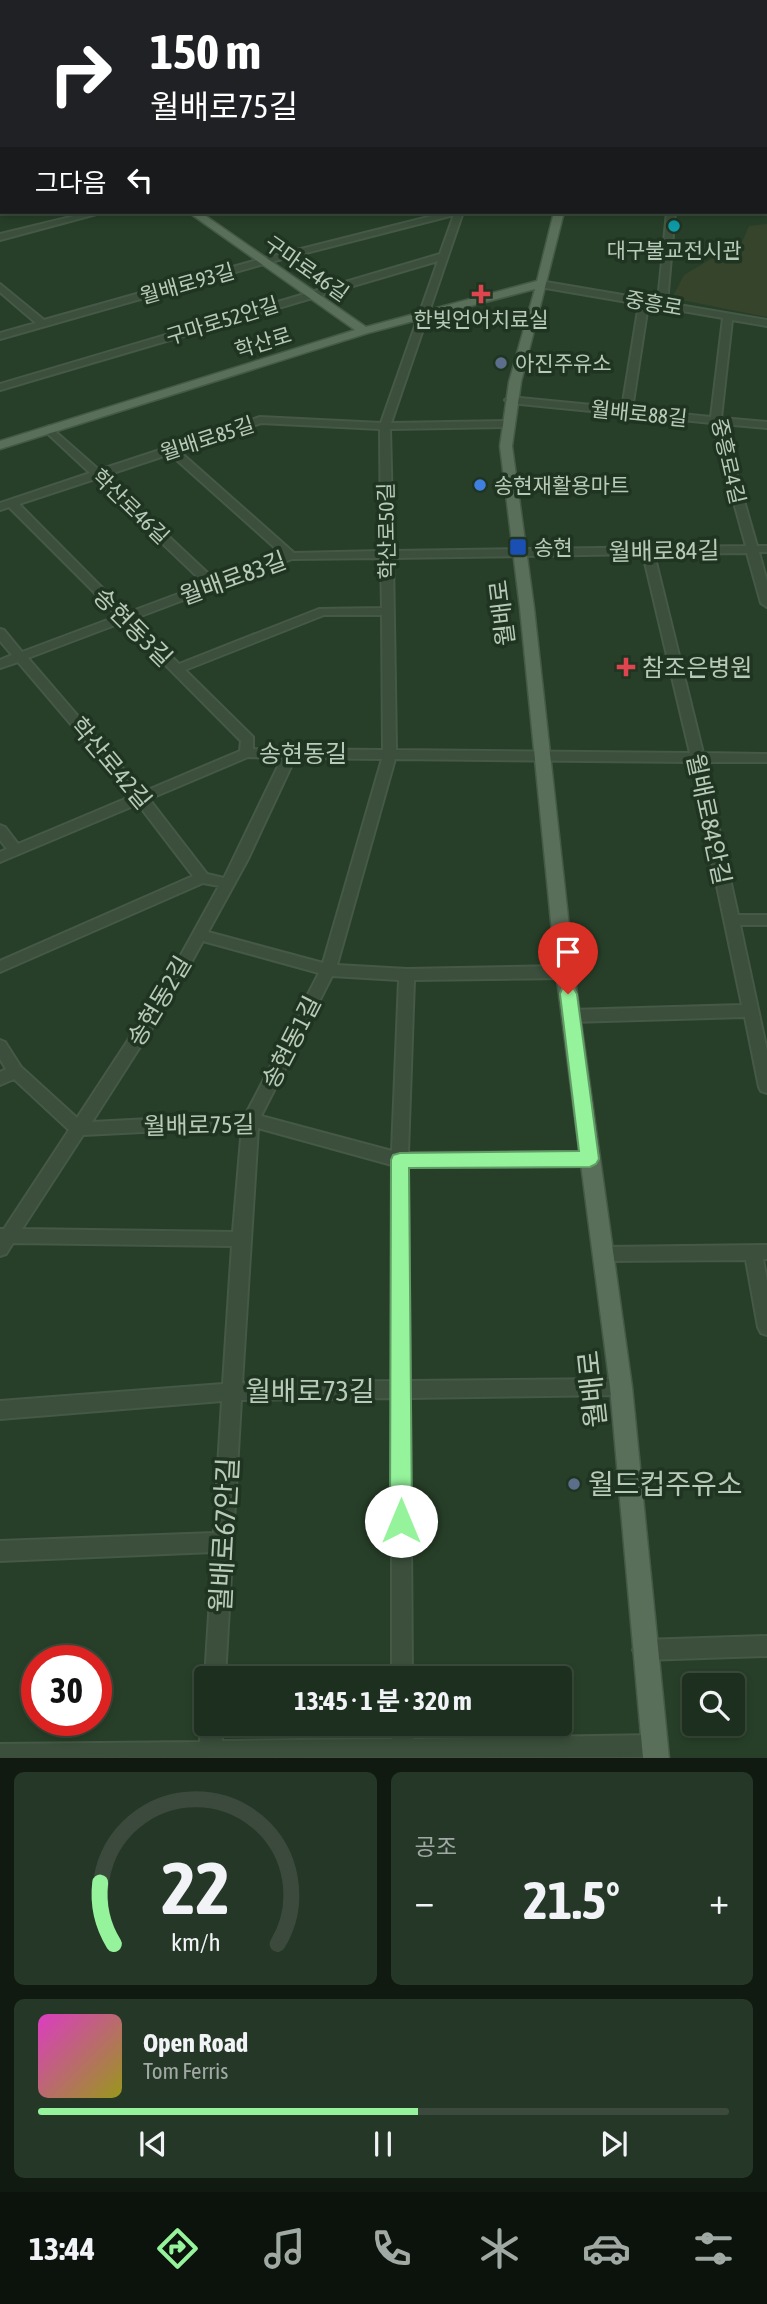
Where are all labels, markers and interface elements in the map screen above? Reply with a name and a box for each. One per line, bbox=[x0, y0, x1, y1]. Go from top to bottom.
text: 150 m bbox=[150, 23, 261, 79]
icon: right bbox=[35, 28, 126, 119]
text: 월배로75길 bbox=[150, 88, 298, 125]
icon: left bbox=[121, 161, 159, 199]
text: 그다음 bbox=[35, 168, 107, 198]
marker: 대구불교전시관 bbox=[666, 218, 682, 234]
street label: 구마로46길 bbox=[260, 230, 354, 306]
place label: 대구불교전시관 bbox=[606, 238, 742, 262]
street label: 월배로93길 bbox=[137, 258, 237, 308]
marker: 한빛언어치료실 bbox=[471, 284, 491, 304]
street label: 중흥로 bbox=[623, 286, 685, 320]
street label: 구마로52안길 bbox=[163, 292, 281, 348]
place label: 한빛언어치료실 bbox=[413, 307, 549, 331]
street label: 학산로 bbox=[232, 322, 294, 362]
place label: 아진주유소 bbox=[515, 351, 612, 375]
marker: 아진주유소 bbox=[493, 355, 509, 371]
street label: 월배로88길 bbox=[589, 396, 689, 430]
street label: 월배로85길 bbox=[157, 412, 257, 464]
street label: 중흥로4길 bbox=[708, 416, 750, 506]
street label: 학산로46길 bbox=[88, 464, 174, 548]
place label: 송현재활용마트 bbox=[494, 473, 629, 497]
marker: 송현재활용마트 bbox=[472, 477, 488, 493]
street label: 학산로50길 bbox=[373, 482, 399, 580]
place label: 송현 bbox=[534, 535, 573, 559]
marker: 송현 bbox=[508, 537, 528, 557]
street label: 월배로84길 bbox=[608, 537, 720, 565]
street label: 월배로83길 bbox=[176, 546, 290, 610]
street label: 월배로 bbox=[485, 578, 519, 648]
street label: 송현동3길 bbox=[88, 582, 178, 672]
place label: 참조은병원 bbox=[642, 654, 752, 681]
marker: 참조은병원 bbox=[616, 657, 636, 677]
street label: 학산로42길 bbox=[65, 712, 157, 814]
street label: 송현동길 bbox=[259, 740, 347, 767]
street label: 월배로84안길 bbox=[682, 751, 736, 887]
pin bbox=[538, 922, 598, 994]
icon: arrive bbox=[549, 933, 587, 971]
street label: 송현동2길 bbox=[122, 951, 196, 1051]
street label: 송현동1길 bbox=[256, 991, 326, 1093]
street label: 월배로75길 bbox=[143, 1111, 255, 1139]
street label: 월배로 bbox=[572, 1349, 612, 1429]
street label: 월배로73길 bbox=[245, 1375, 375, 1407]
street label: 월배로67안길 bbox=[204, 1457, 244, 1613]
place label: 월드컵주유소 bbox=[588, 1468, 743, 1500]
marker: 월드컵주유소 bbox=[566, 1476, 582, 1492]
position arrow bbox=[364, 1484, 438, 1558]
speed limit sign: 30 bbox=[21, 1645, 112, 1736]
map controls bbox=[682, 1673, 745, 1736]
button: search bbox=[682, 1673, 745, 1736]
text: 13:45 · 1 분 · 320 m bbox=[294, 1686, 472, 1716]
text: 공조 bbox=[415, 1834, 457, 1860]
text: 22 bbox=[161, 1847, 229, 1930]
text: 21.5° bbox=[523, 1870, 620, 1930]
text: − bbox=[415, 1879, 434, 1922]
text: + bbox=[709, 1879, 729, 1922]
text: km/h bbox=[170, 1928, 220, 1956]
text: Open Road bbox=[143, 2028, 248, 2058]
text: Tom Ferris bbox=[143, 2058, 228, 2084]
icon: previous bbox=[134, 2125, 172, 2163]
icon: pause bbox=[364, 2125, 402, 2163]
icon: next bbox=[595, 2125, 633, 2163]
icon: directions bbox=[153, 2224, 202, 2273]
icon: music bbox=[260, 2224, 309, 2273]
icon: phone bbox=[367, 2224, 416, 2273]
icon: climate bbox=[475, 2224, 524, 2273]
icon: car bbox=[582, 2224, 631, 2273]
icon: filters bbox=[689, 2224, 738, 2273]
text: 13:44 bbox=[29, 2230, 95, 2267]

